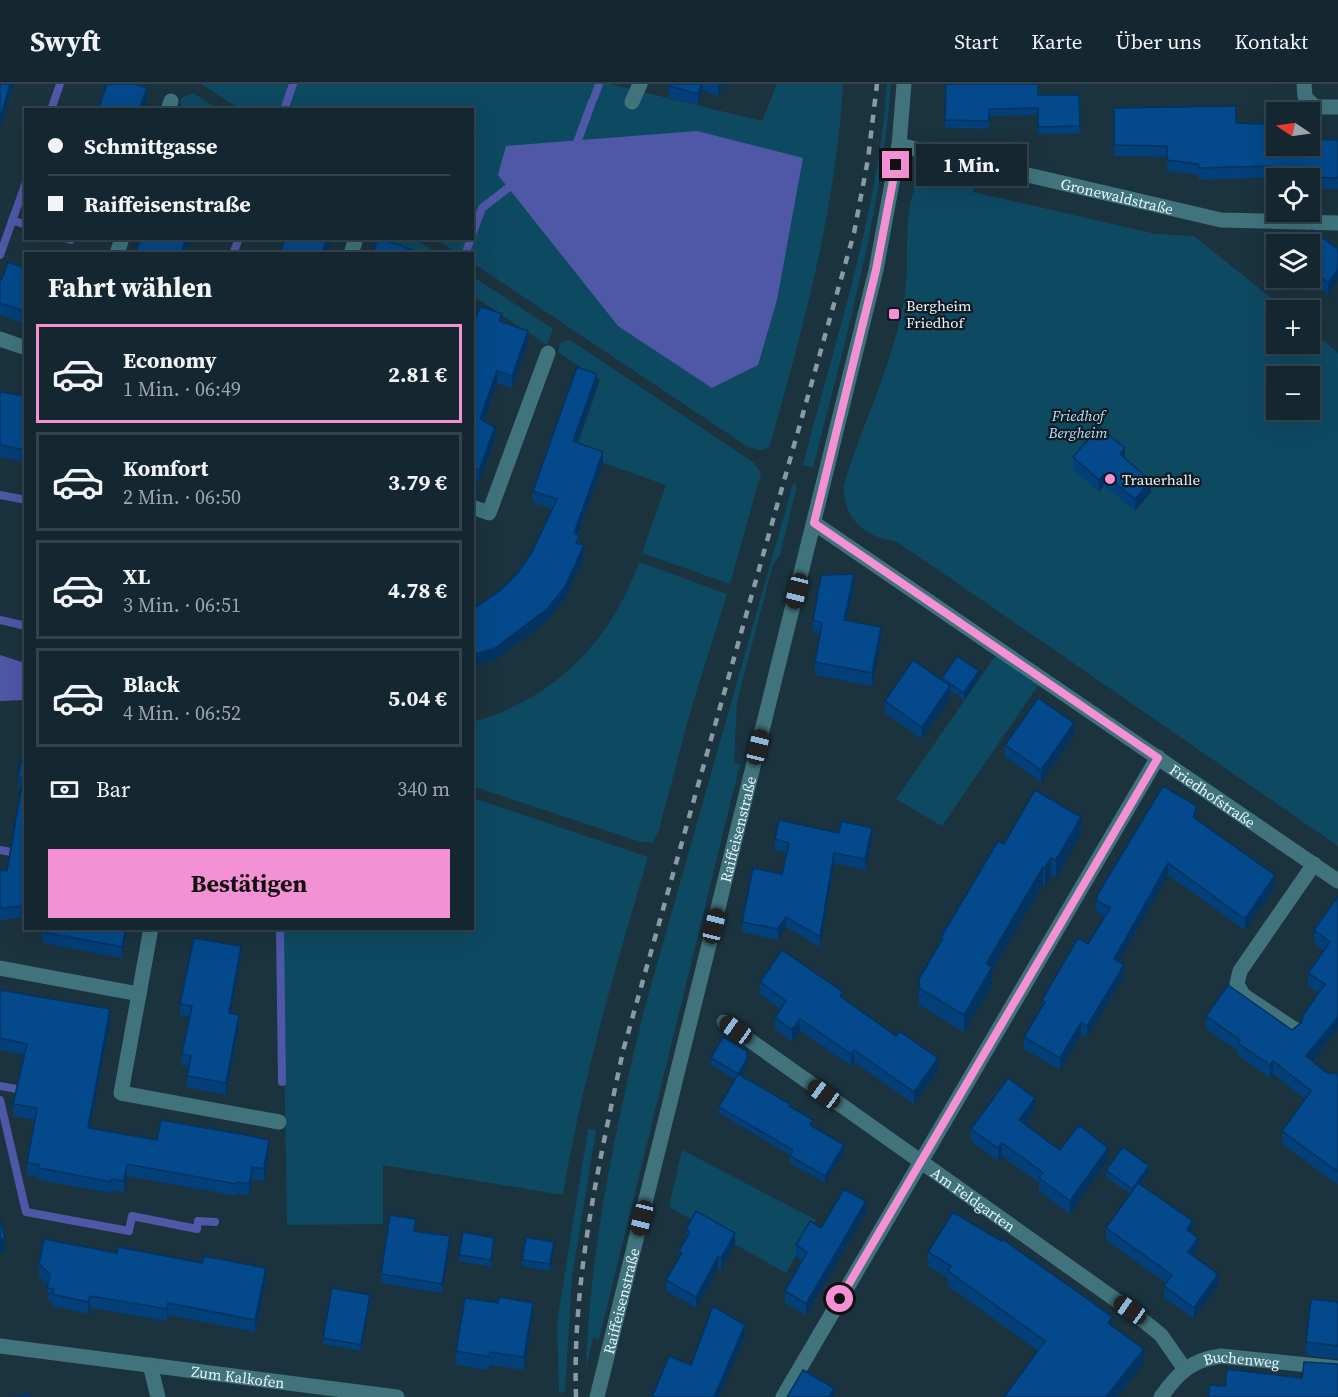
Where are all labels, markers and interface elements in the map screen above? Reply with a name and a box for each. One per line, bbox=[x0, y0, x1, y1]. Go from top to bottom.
text: Swyft bbox=[30, 22, 101, 60]
text: Start bbox=[954, 27, 998, 56]
text: Karte bbox=[1031, 27, 1082, 56]
text: Über uns bbox=[1115, 27, 1201, 56]
text: Kontakt bbox=[1234, 27, 1308, 56]
north arrow bbox=[1266, 102, 1320, 156]
map controls bbox=[1266, 102, 1320, 420]
text: Schmittgasse bbox=[84, 131, 218, 161]
callout: 1 Min. bbox=[917, 144, 1028, 186]
route end bbox=[882, 151, 909, 178]
text: 1 Min. bbox=[943, 151, 1000, 179]
button: locate bbox=[1266, 168, 1320, 222]
street label: Gronewaldstraße bbox=[1059, 173, 1176, 219]
text: Raiffeisenstraße bbox=[84, 189, 251, 219]
button: layers bbox=[1266, 234, 1320, 288]
text: Fahrt wählen bbox=[48, 269, 212, 306]
place label: Bergheim Friedhof bbox=[906, 295, 972, 333]
button: + bbox=[1266, 300, 1320, 354]
marker: Bergheim Friedhof bbox=[887, 307, 901, 321]
text: Economy bbox=[123, 345, 217, 375]
icon: car bbox=[51, 347, 105, 401]
text: 2.81 € bbox=[388, 359, 447, 389]
button: − bbox=[1266, 366, 1320, 420]
text: 1 Min. · 06:49 bbox=[123, 375, 241, 403]
park label: Friedhof Bergheim bbox=[1047, 405, 1108, 443]
text: Komfort bbox=[123, 453, 208, 483]
icon: car bbox=[51, 455, 105, 509]
text: 3.79 € bbox=[388, 467, 447, 497]
place label: Trauerhalle bbox=[1122, 469, 1200, 490]
marker: Trauerhalle bbox=[1103, 472, 1117, 486]
text: 2 Min. · 06:50 bbox=[123, 483, 241, 511]
text: XL bbox=[123, 561, 150, 591]
icon: car bbox=[51, 563, 105, 617]
car bbox=[784, 571, 810, 611]
text: 4.78 € bbox=[388, 575, 447, 605]
text: 3 Min. · 06:51 bbox=[123, 591, 241, 619]
text: Black bbox=[123, 669, 180, 699]
icon: car bbox=[51, 671, 105, 725]
text: 5.04 € bbox=[388, 683, 447, 713]
text: 4 Min. · 06:52 bbox=[123, 699, 241, 727]
car bbox=[745, 727, 771, 767]
street label: Friedhofstraße bbox=[1166, 759, 1260, 832]
icon: cash bbox=[48, 773, 81, 806]
text: Bar bbox=[96, 774, 130, 804]
street label: Raiffeisenstraße bbox=[714, 774, 761, 884]
text: 340 m bbox=[397, 775, 450, 803]
button: Bestätigen bbox=[48, 849, 450, 918]
car bbox=[701, 906, 727, 946]
car bbox=[716, 1012, 756, 1048]
car bbox=[804, 1076, 844, 1112]
street label: Am Feldgarten bbox=[927, 1162, 1020, 1236]
car bbox=[629, 1198, 655, 1238]
street label: Raiffeisenstraße bbox=[598, 1245, 644, 1356]
route start bbox=[826, 1285, 853, 1312]
car bbox=[1110, 1292, 1150, 1328]
street label: Buchenweg bbox=[1201, 1346, 1281, 1372]
street label: Zum Kalkofen bbox=[190, 1360, 286, 1393]

